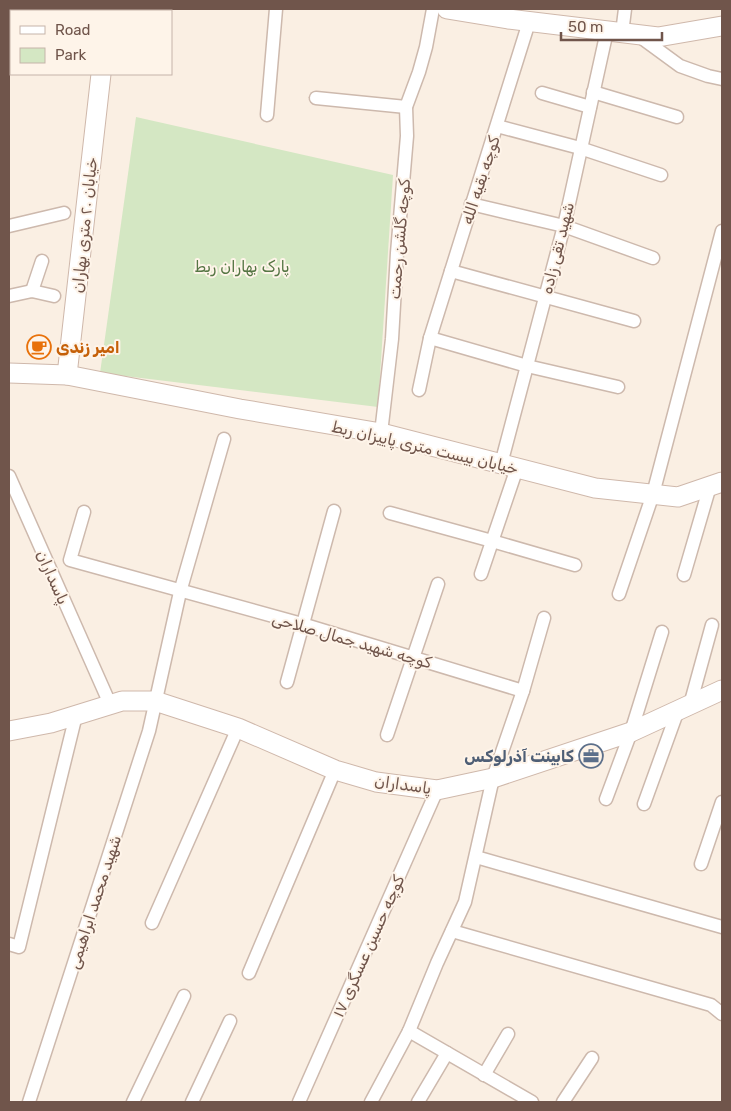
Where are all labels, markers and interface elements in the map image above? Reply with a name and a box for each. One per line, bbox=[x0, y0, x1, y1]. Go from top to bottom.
legend bbox=[10, 10, 172, 75]
scale bar bbox=[561, 10, 662, 42]
text: 50 m bbox=[568, 18, 603, 36]
text: Road bbox=[55, 21, 91, 39]
text: Park bbox=[55, 46, 86, 64]
street label: کوچه بقیه الله bbox=[457, 133, 505, 227]
street label: خیابان ۲۰ متری بهاران bbox=[68, 156, 102, 294]
street label: کوچه گلشن رحمت bbox=[385, 177, 415, 300]
street label: شهید تقی زاده bbox=[537, 200, 579, 296]
park label: پارک بهاران ربط bbox=[195, 257, 290, 277]
cafe icon: امیر زندی bbox=[26, 334, 52, 360]
place label: امیر زندی bbox=[56, 338, 120, 357]
street label: خیابان بیست متری پاییزان ربط bbox=[330, 417, 520, 479]
street label: پاسداران bbox=[31, 547, 73, 608]
street label: کوچه شهید جمال صلاحی bbox=[270, 609, 435, 674]
office icon: کابینت آذرلوکس bbox=[578, 743, 604, 769]
place label: کابینت آذرلوکس bbox=[464, 747, 574, 766]
street label: پاسداران bbox=[373, 771, 433, 799]
street label: شهید محمد ابراهیمی bbox=[64, 833, 126, 972]
street label: کوچه حسین عسگری ۱۷ bbox=[329, 872, 410, 1021]

